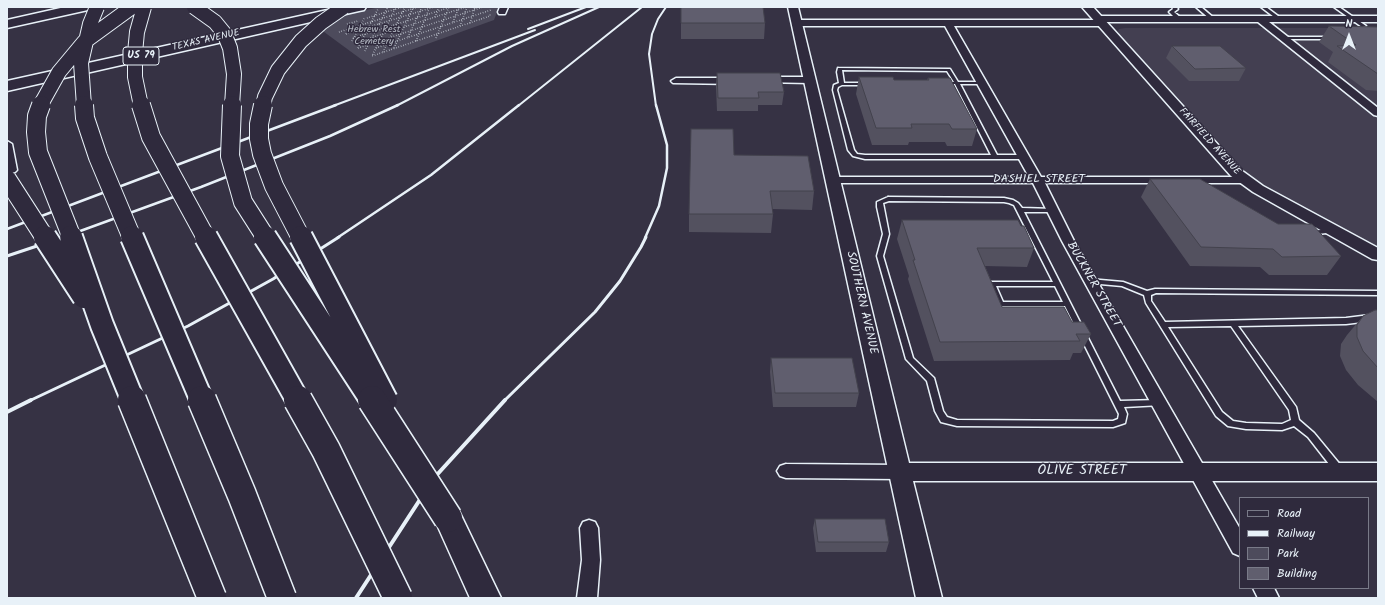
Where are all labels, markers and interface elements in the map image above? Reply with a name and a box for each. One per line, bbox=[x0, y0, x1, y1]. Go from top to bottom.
text: N bbox=[1346, 15, 1352, 33]
north arrow bbox=[1329, 16, 1369, 56]
park label: Hebrew Rest Cemetery bbox=[347, 24, 401, 48]
street label: TEXAS AVENUE bbox=[171, 27, 241, 55]
road number: US 79 bbox=[123, 47, 159, 65]
street label: FAIRFIELD AVENUE bbox=[1176, 106, 1242, 178]
street label: DASHIEL STREET bbox=[993, 173, 1085, 187]
street label: BUCKNER STREET bbox=[1063, 240, 1123, 330]
street label: SOUTHERN AVENUE bbox=[842, 250, 880, 356]
street label: OLIVE STREET bbox=[1038, 464, 1126, 480]
legend bbox=[1239, 497, 1369, 589]
text: Road bbox=[1277, 504, 1301, 523]
text: Railway bbox=[1277, 524, 1315, 543]
text: Park bbox=[1277, 544, 1299, 563]
text: Building bbox=[1277, 564, 1317, 583]

